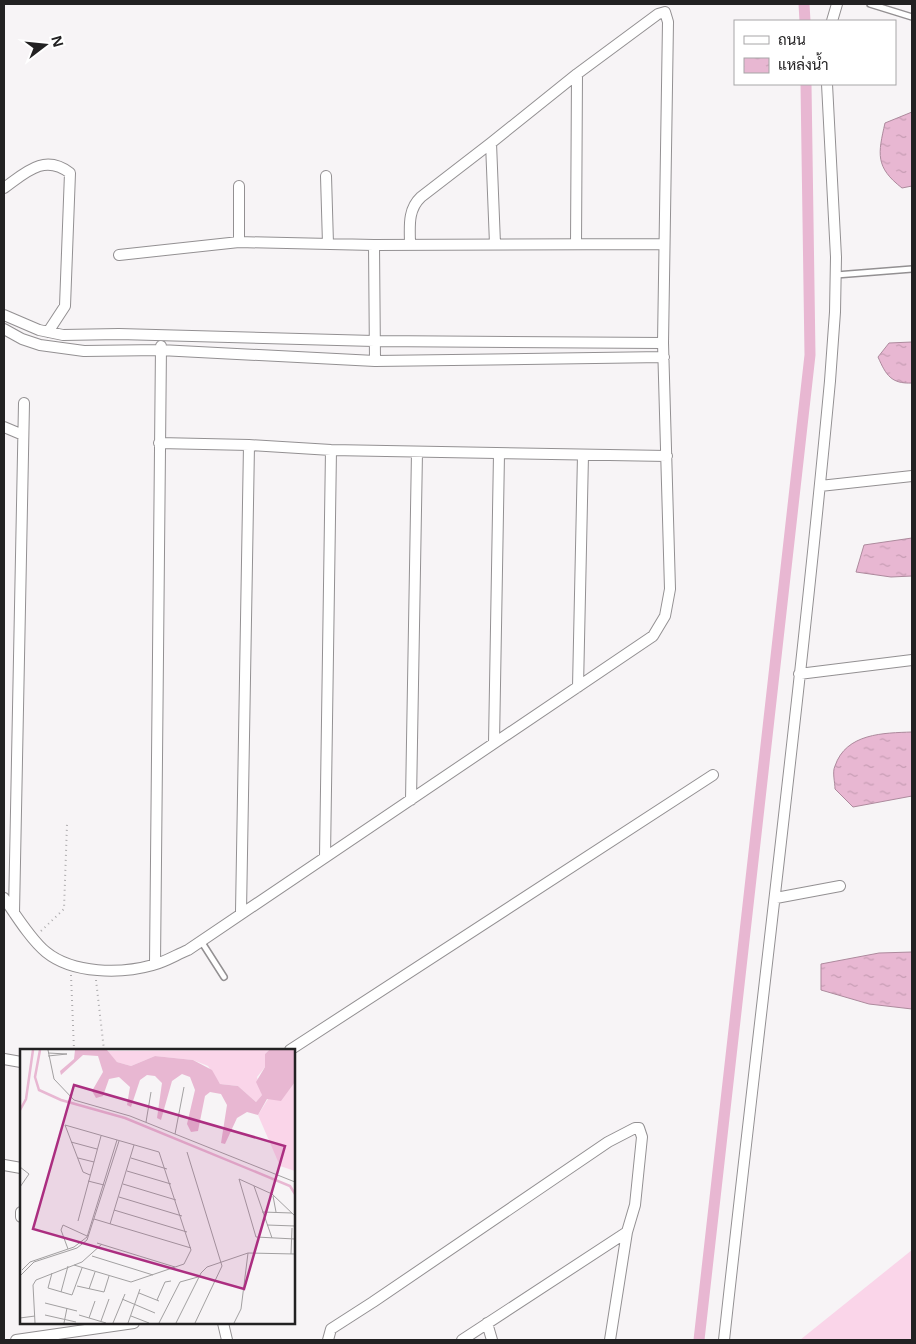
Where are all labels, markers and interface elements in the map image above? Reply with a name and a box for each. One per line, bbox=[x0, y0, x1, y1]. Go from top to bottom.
north arrow bbox=[20, 20, 70, 70]
legend bbox=[734, 20, 896, 85]
text: ถนน bbox=[778, 29, 806, 49]
text: N bbox=[47, 33, 69, 49]
text: แหล่งน้ำ bbox=[778, 52, 829, 74]
inset map bbox=[20, 1049, 295, 1324]

